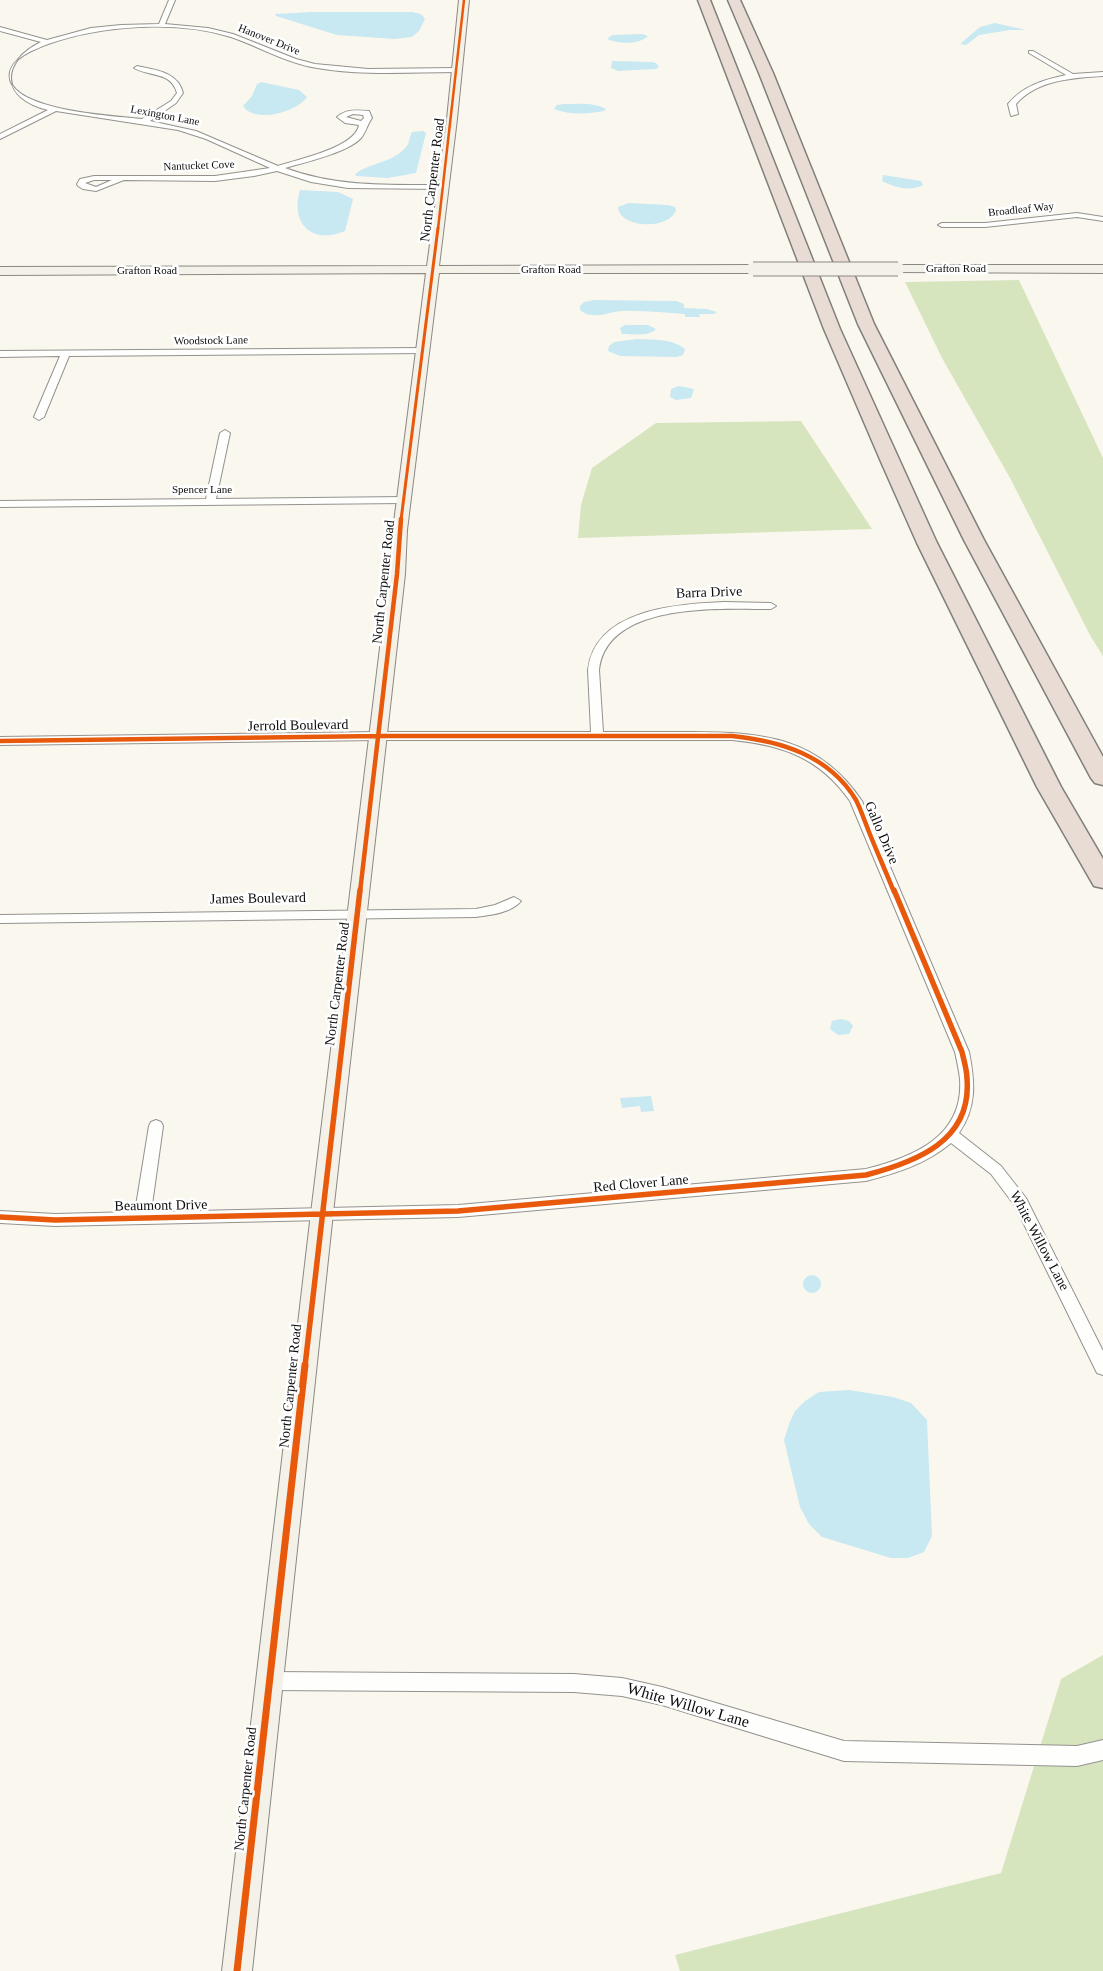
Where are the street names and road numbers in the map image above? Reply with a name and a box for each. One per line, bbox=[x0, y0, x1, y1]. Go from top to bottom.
street label: Hanover Drive bbox=[236, 22, 302, 58]
street label: Lexington Lane bbox=[129, 103, 201, 129]
street label: North Carpenter Road bbox=[417, 117, 449, 243]
street label: Nantucket Cove bbox=[163, 158, 235, 174]
street label: Broadleaf Way bbox=[987, 200, 1055, 220]
street label: Grafton Road bbox=[926, 262, 986, 276]
street label: Grafton Road bbox=[521, 263, 581, 277]
street label: Grafton Road bbox=[117, 264, 177, 278]
street label: Woodstock Lane bbox=[174, 334, 248, 348]
street label: Spencer Lane bbox=[172, 483, 232, 497]
street label: North Carpenter Road bbox=[369, 519, 399, 645]
street label: Barra Drive bbox=[675, 583, 743, 603]
street label: Jerrold Boulevard bbox=[248, 717, 348, 735]
street label: Gallo Drive bbox=[860, 799, 902, 867]
street label: James Boulevard bbox=[210, 890, 306, 908]
street label: North Carpenter Road bbox=[322, 921, 354, 1047]
street label: Red Clover Lane bbox=[593, 1171, 689, 1197]
street label: White Willow Lane bbox=[1006, 1188, 1072, 1294]
street label: Beaumont Drive bbox=[114, 1197, 208, 1215]
street label: North Carpenter Road bbox=[276, 1323, 306, 1449]
street label: White Willow Lane bbox=[625, 1679, 751, 1733]
street label: North Carpenter Road bbox=[231, 1726, 261, 1852]

